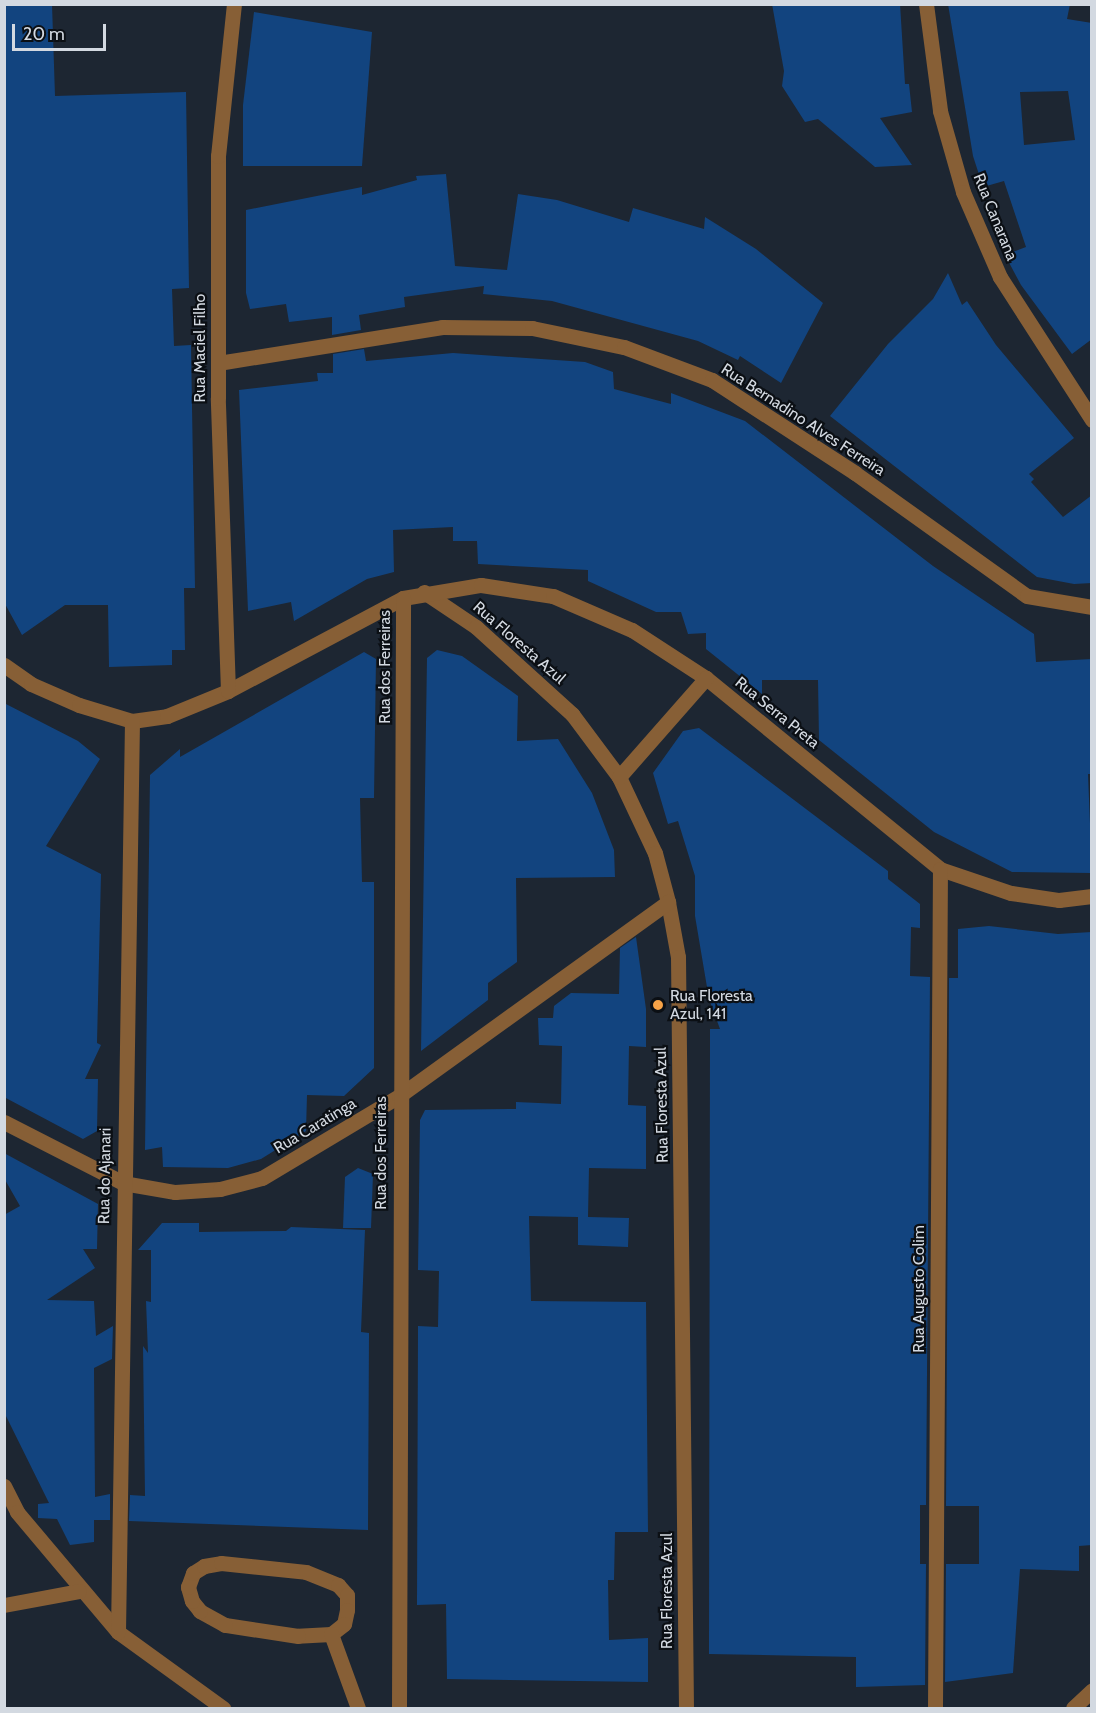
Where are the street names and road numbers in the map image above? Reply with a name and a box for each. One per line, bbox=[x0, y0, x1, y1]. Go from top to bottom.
street label: Rua Canarana bbox=[969, 171, 1021, 263]
street label: Rua Maciel Filho bbox=[190, 294, 210, 402]
street label: Rua Bernadino Alves Ferreira bbox=[717, 360, 889, 480]
street label: Rua Floresta Azul bbox=[469, 598, 569, 688]
street label: Rua dos Ferreiras bbox=[375, 610, 395, 724]
street label: Rua Serra Preta bbox=[731, 673, 823, 753]
street label: Rua Floresta Azul bbox=[651, 1047, 673, 1163]
street label: Rua Caratinga bbox=[270, 1094, 360, 1158]
street label: Rua dos Ferreiras bbox=[371, 1096, 391, 1210]
street label: Rua do Ajanari bbox=[95, 1128, 115, 1224]
street label: Rua Augusto Colim bbox=[909, 1225, 929, 1353]
street label: Rua Floresta Azul bbox=[657, 1533, 677, 1649]

